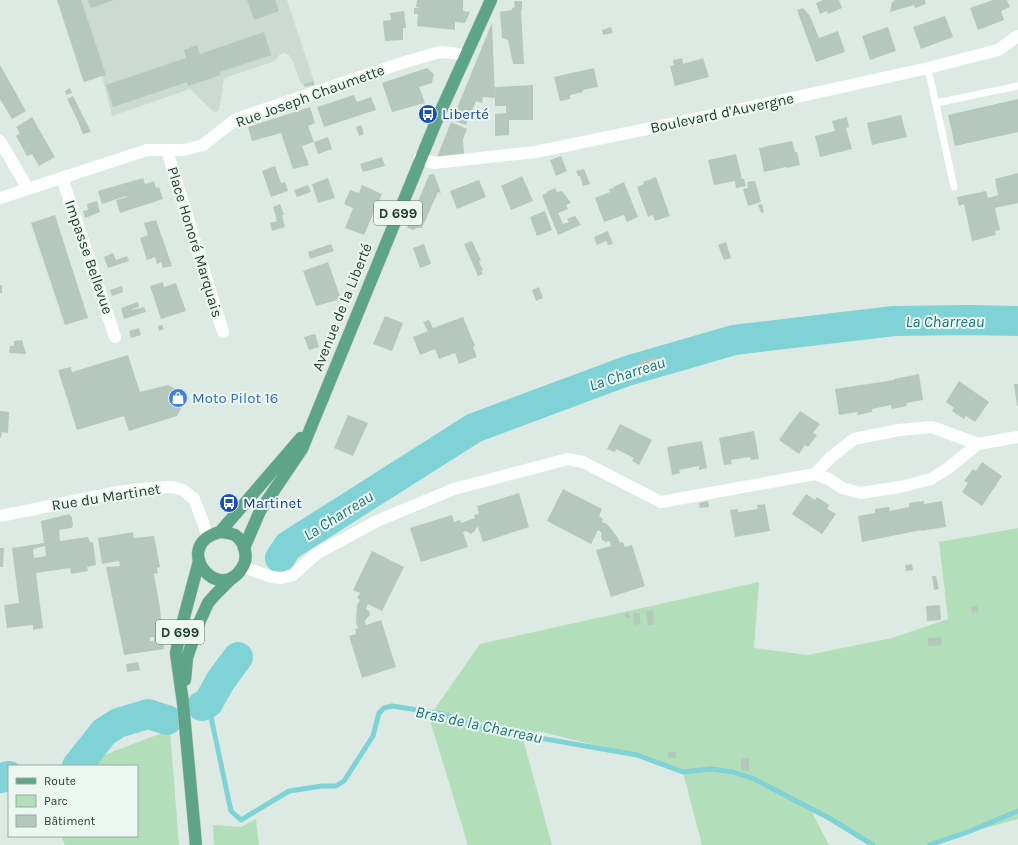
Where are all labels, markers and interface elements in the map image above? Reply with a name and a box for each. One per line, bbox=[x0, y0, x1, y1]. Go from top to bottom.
street label: Rue Joseph Chaumette bbox=[233, 61, 387, 131]
street label: Boulevard d'Auvergne bbox=[649, 89, 795, 137]
bus stop icon: Liberté bbox=[417, 103, 439, 125]
place label: Liberté bbox=[442, 105, 489, 123]
street label: Place Honoré Marquais bbox=[163, 164, 227, 320]
street label: Impasse Bellevue bbox=[61, 197, 117, 317]
road number: D 699 bbox=[374, 201, 422, 225]
street label: Avenue de la Liberté bbox=[308, 241, 376, 373]
water label: La Charreau bbox=[906, 312, 985, 331]
water label: La Charreau bbox=[587, 352, 668, 395]
shop icon: Moto Pilot 16 bbox=[167, 387, 189, 409]
place label: Moto Pilot 16 bbox=[192, 389, 278, 407]
street label: Rue du Martinet bbox=[50, 479, 162, 514]
water label: La Charreau bbox=[300, 486, 377, 544]
bus stop icon: Martinet bbox=[218, 492, 240, 514]
place label: Martinet bbox=[243, 494, 302, 512]
road number: D 699 bbox=[156, 620, 204, 644]
water label: Bras de la Charreau bbox=[414, 702, 544, 747]
legend bbox=[8, 765, 138, 837]
text: Route bbox=[44, 774, 76, 788]
text: Parc bbox=[44, 794, 68, 808]
text: Bâtiment bbox=[44, 814, 96, 828]

